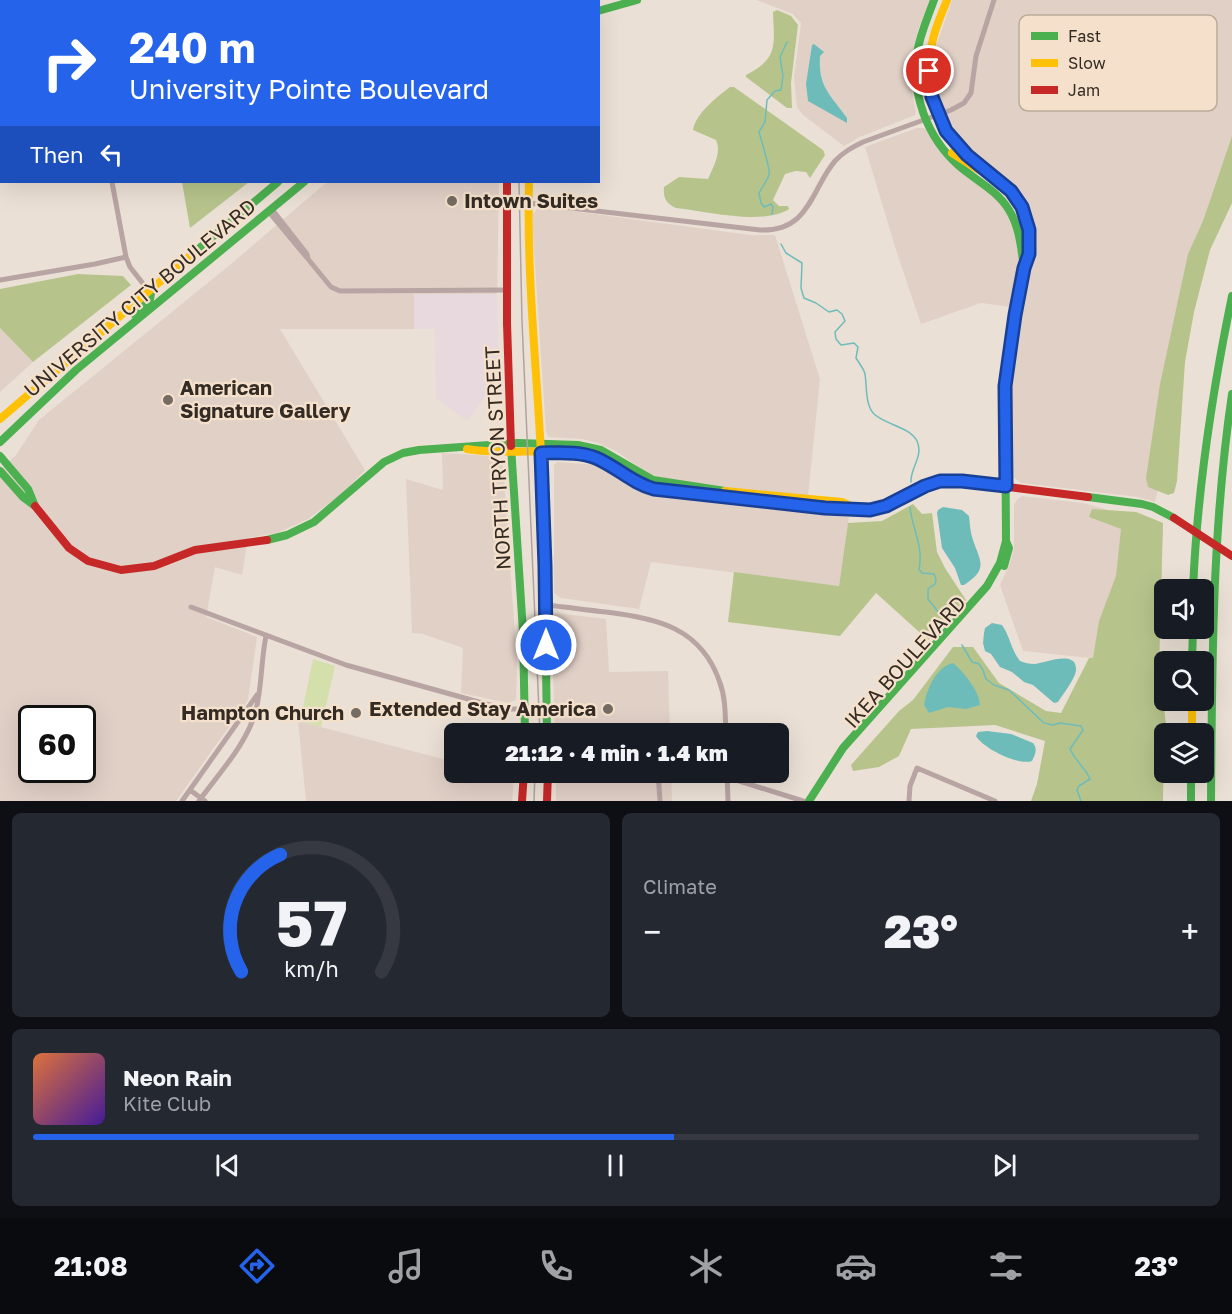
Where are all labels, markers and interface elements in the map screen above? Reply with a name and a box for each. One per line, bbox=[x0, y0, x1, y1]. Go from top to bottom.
legend bbox=[1019, 15, 1217, 111]
text: 240 m bbox=[129, 22, 255, 72]
icon: right bbox=[30, 24, 108, 102]
text: Fast bbox=[1068, 26, 1101, 46]
pin bbox=[903, 45, 954, 96]
text: Slow bbox=[1068, 53, 1106, 73]
icon: arrive bbox=[912, 54, 945, 87]
text: University Pointe Boulevard bbox=[129, 73, 489, 105]
text: Jam bbox=[1068, 80, 1100, 100]
icon: left bbox=[95, 138, 128, 171]
text: Then bbox=[30, 141, 83, 168]
place label: Intown Suites bbox=[464, 188, 598, 212]
street label: UNIVERSITY CITY BOULEVARD bbox=[19, 193, 260, 401]
marker: Intown Suites bbox=[445, 194, 459, 208]
street label: NORTH TRYON STREET bbox=[479, 345, 515, 571]
place label: American Signature Gallery bbox=[180, 375, 351, 422]
marker: American Signature Gallery bbox=[161, 393, 175, 407]
map controls bbox=[1154, 579, 1214, 783]
button: sound bbox=[1154, 579, 1214, 639]
street label: IKEA BOULEVARD bbox=[839, 590, 970, 732]
position arrow bbox=[514, 613, 578, 677]
button: search bbox=[1154, 651, 1214, 711]
place label: Extended Stay America bbox=[369, 696, 596, 720]
place label: Hampton Church bbox=[181, 700, 344, 724]
marker: Extended Stay America bbox=[601, 702, 615, 716]
speed limit sign: 60 bbox=[18, 705, 96, 783]
marker: Hampton Church bbox=[349, 706, 363, 720]
button: layers bbox=[1154, 723, 1214, 783]
text: 21:12 · 4 min · 1.4 km bbox=[505, 739, 728, 766]
text: Climate bbox=[643, 874, 717, 898]
text: 57 bbox=[275, 885, 347, 960]
text: 23° bbox=[884, 904, 958, 958]
text: − bbox=[643, 912, 661, 951]
text: + bbox=[1181, 912, 1199, 951]
text: km/h bbox=[284, 956, 338, 982]
text: Neon Rain bbox=[123, 1064, 232, 1091]
text: Kite Club bbox=[123, 1091, 211, 1115]
icon: previous bbox=[211, 1149, 244, 1182]
icon: pause bbox=[599, 1149, 632, 1182]
icon: next bbox=[988, 1149, 1021, 1182]
icon: directions bbox=[236, 1245, 278, 1287]
icon: music bbox=[385, 1245, 427, 1287]
icon: phone bbox=[535, 1245, 577, 1287]
icon: climate bbox=[685, 1245, 727, 1287]
icon: car bbox=[835, 1245, 877, 1287]
icon: filters bbox=[985, 1245, 1027, 1287]
text: 21:08 bbox=[54, 1250, 128, 1282]
text: 23° bbox=[1135, 1250, 1178, 1282]

